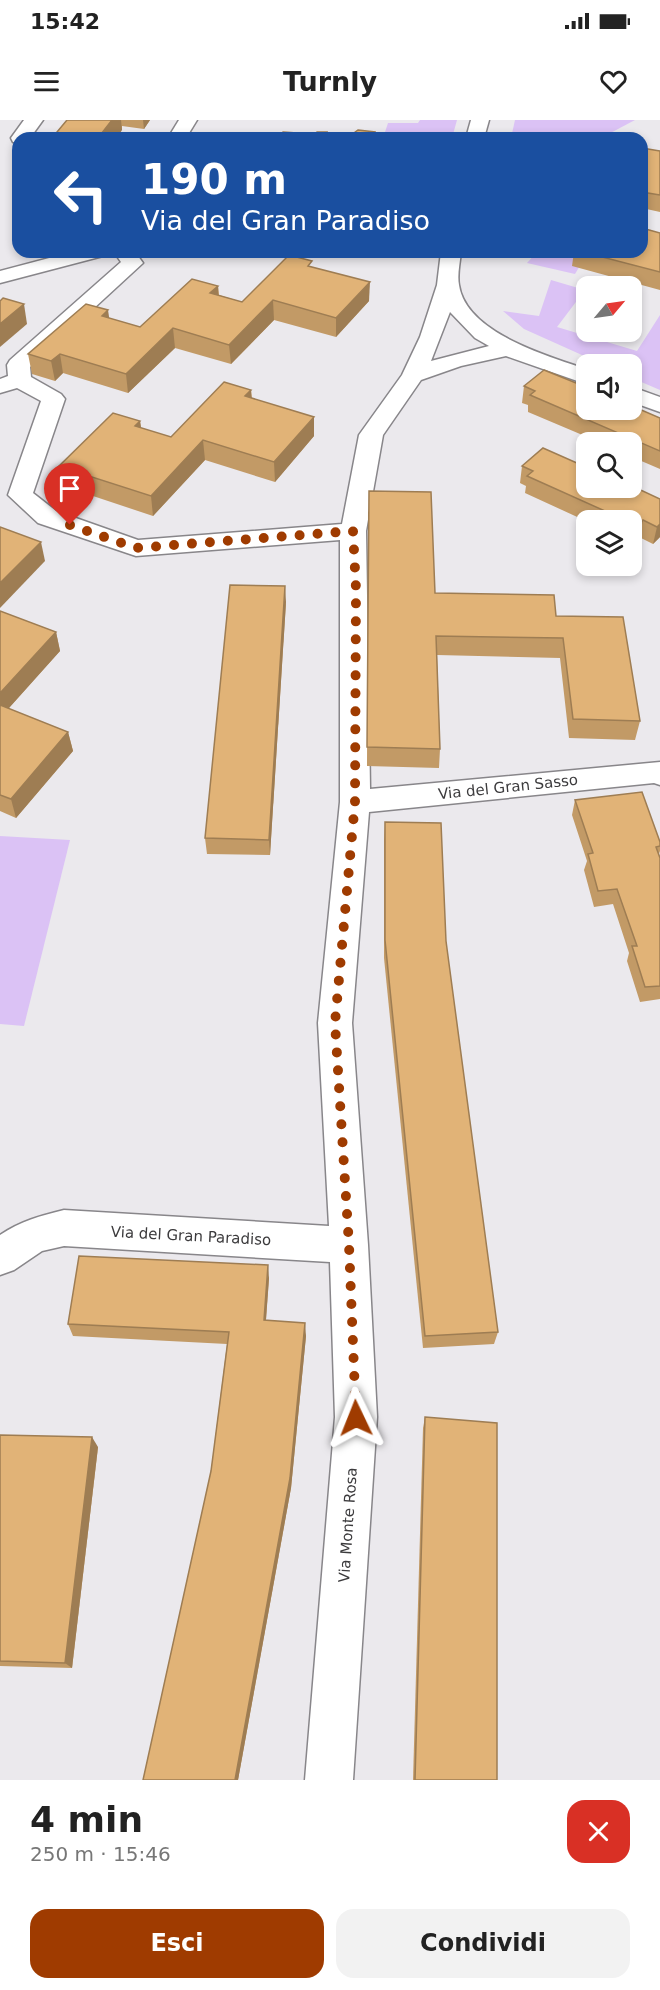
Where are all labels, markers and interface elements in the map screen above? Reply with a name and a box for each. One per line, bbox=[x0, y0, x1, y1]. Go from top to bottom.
text: 15:42 bbox=[30, 9, 100, 34]
icon: menu bbox=[30, 65, 63, 98]
icon: heart bbox=[597, 65, 630, 98]
text: Turnly bbox=[283, 66, 377, 97]
text: 190 m bbox=[141, 155, 287, 204]
icon: left bbox=[42, 156, 120, 234]
text: Via del Gran Paradiso bbox=[141, 205, 430, 236]
north arrow bbox=[576, 276, 642, 342]
map controls bbox=[576, 276, 642, 576]
button: sound bbox=[576, 354, 642, 420]
button: search bbox=[576, 432, 642, 498]
pin bbox=[44, 463, 95, 525]
icon: arrive bbox=[53, 472, 86, 505]
button: layers bbox=[576, 510, 642, 576]
street label: Via del Gran Sasso bbox=[437, 771, 579, 803]
street label: Via del Gran Paradiso bbox=[110, 1223, 272, 1249]
position arrow bbox=[324, 1386, 388, 1450]
street label: Via Monte Rosa bbox=[335, 1467, 361, 1583]
text: 4 min bbox=[30, 1799, 143, 1840]
button: close bbox=[567, 1800, 630, 1863]
text: 250 m · 15:46 bbox=[30, 1842, 171, 1866]
button: Esci bbox=[30, 1909, 324, 1978]
button: Condividi bbox=[336, 1909, 630, 1978]

